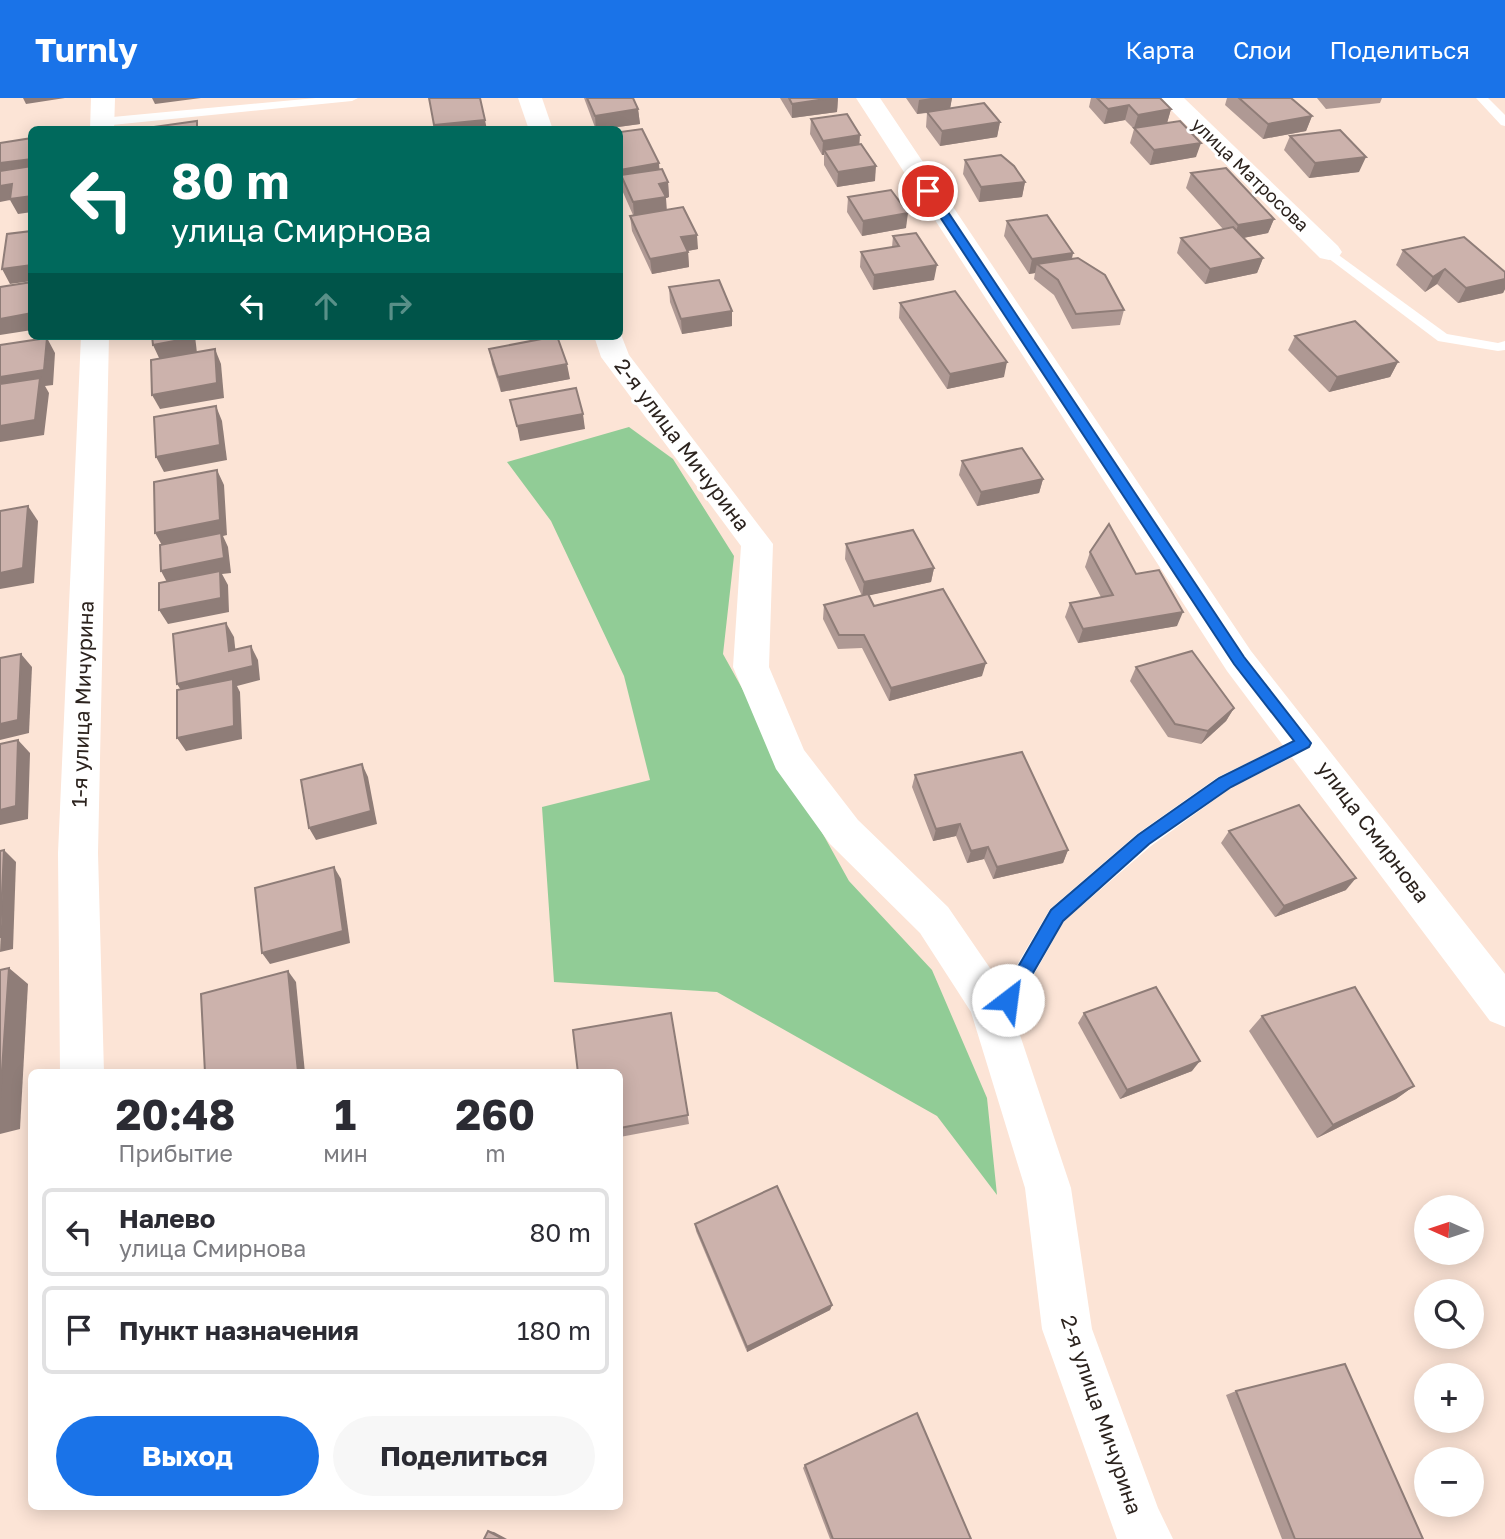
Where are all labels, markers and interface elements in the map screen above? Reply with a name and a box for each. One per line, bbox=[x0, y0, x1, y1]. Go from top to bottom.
text: Turnly bbox=[35, 30, 138, 69]
text: Карта bbox=[1125, 35, 1195, 64]
text: Слои bbox=[1233, 35, 1292, 64]
text: Поделиться bbox=[1330, 35, 1470, 64]
street label: улица Матросова bbox=[1188, 113, 1314, 236]
text: 80 m bbox=[171, 151, 289, 210]
icon: left bbox=[56, 154, 147, 245]
pin bbox=[898, 161, 958, 221]
icon: arrive bbox=[909, 172, 947, 210]
text: улица Смирнова bbox=[171, 211, 432, 249]
icon: left bbox=[234, 287, 272, 325]
icon: ahead bbox=[307, 287, 345, 325]
icon: right bbox=[380, 287, 418, 325]
street label: 2-я улица Мичурина bbox=[610, 353, 756, 536]
street label: 1-я улица Мичурина bbox=[65, 600, 99, 808]
street label: улица Смирнова bbox=[1312, 755, 1436, 908]
position arrow bbox=[971, 963, 1045, 1037]
text: 20:48 bbox=[116, 1089, 235, 1139]
text: 1 bbox=[335, 1089, 356, 1139]
text: 260 bbox=[456, 1089, 535, 1139]
text: Прибытие bbox=[118, 1139, 233, 1167]
text: мин bbox=[323, 1139, 368, 1167]
text: m bbox=[485, 1139, 506, 1167]
north arrow bbox=[1414, 1195, 1484, 1265]
map controls bbox=[1414, 1195, 1484, 1517]
text: Налево bbox=[119, 1203, 215, 1234]
icon: left bbox=[60, 1213, 98, 1251]
text: 80 m bbox=[530, 1217, 591, 1248]
text: улица Смирнова bbox=[119, 1234, 306, 1262]
button: search bbox=[1414, 1279, 1484, 1349]
icon: arrive bbox=[60, 1311, 98, 1349]
street label: 2-я улица Мичурина bbox=[1056, 1312, 1148, 1518]
text: Пункт назначения bbox=[119, 1315, 359, 1346]
text: 180 m bbox=[517, 1315, 591, 1346]
button: + bbox=[1414, 1363, 1484, 1433]
button: Выход bbox=[56, 1416, 319, 1496]
button: Поделиться bbox=[333, 1416, 595, 1496]
button: − bbox=[1414, 1447, 1484, 1517]

